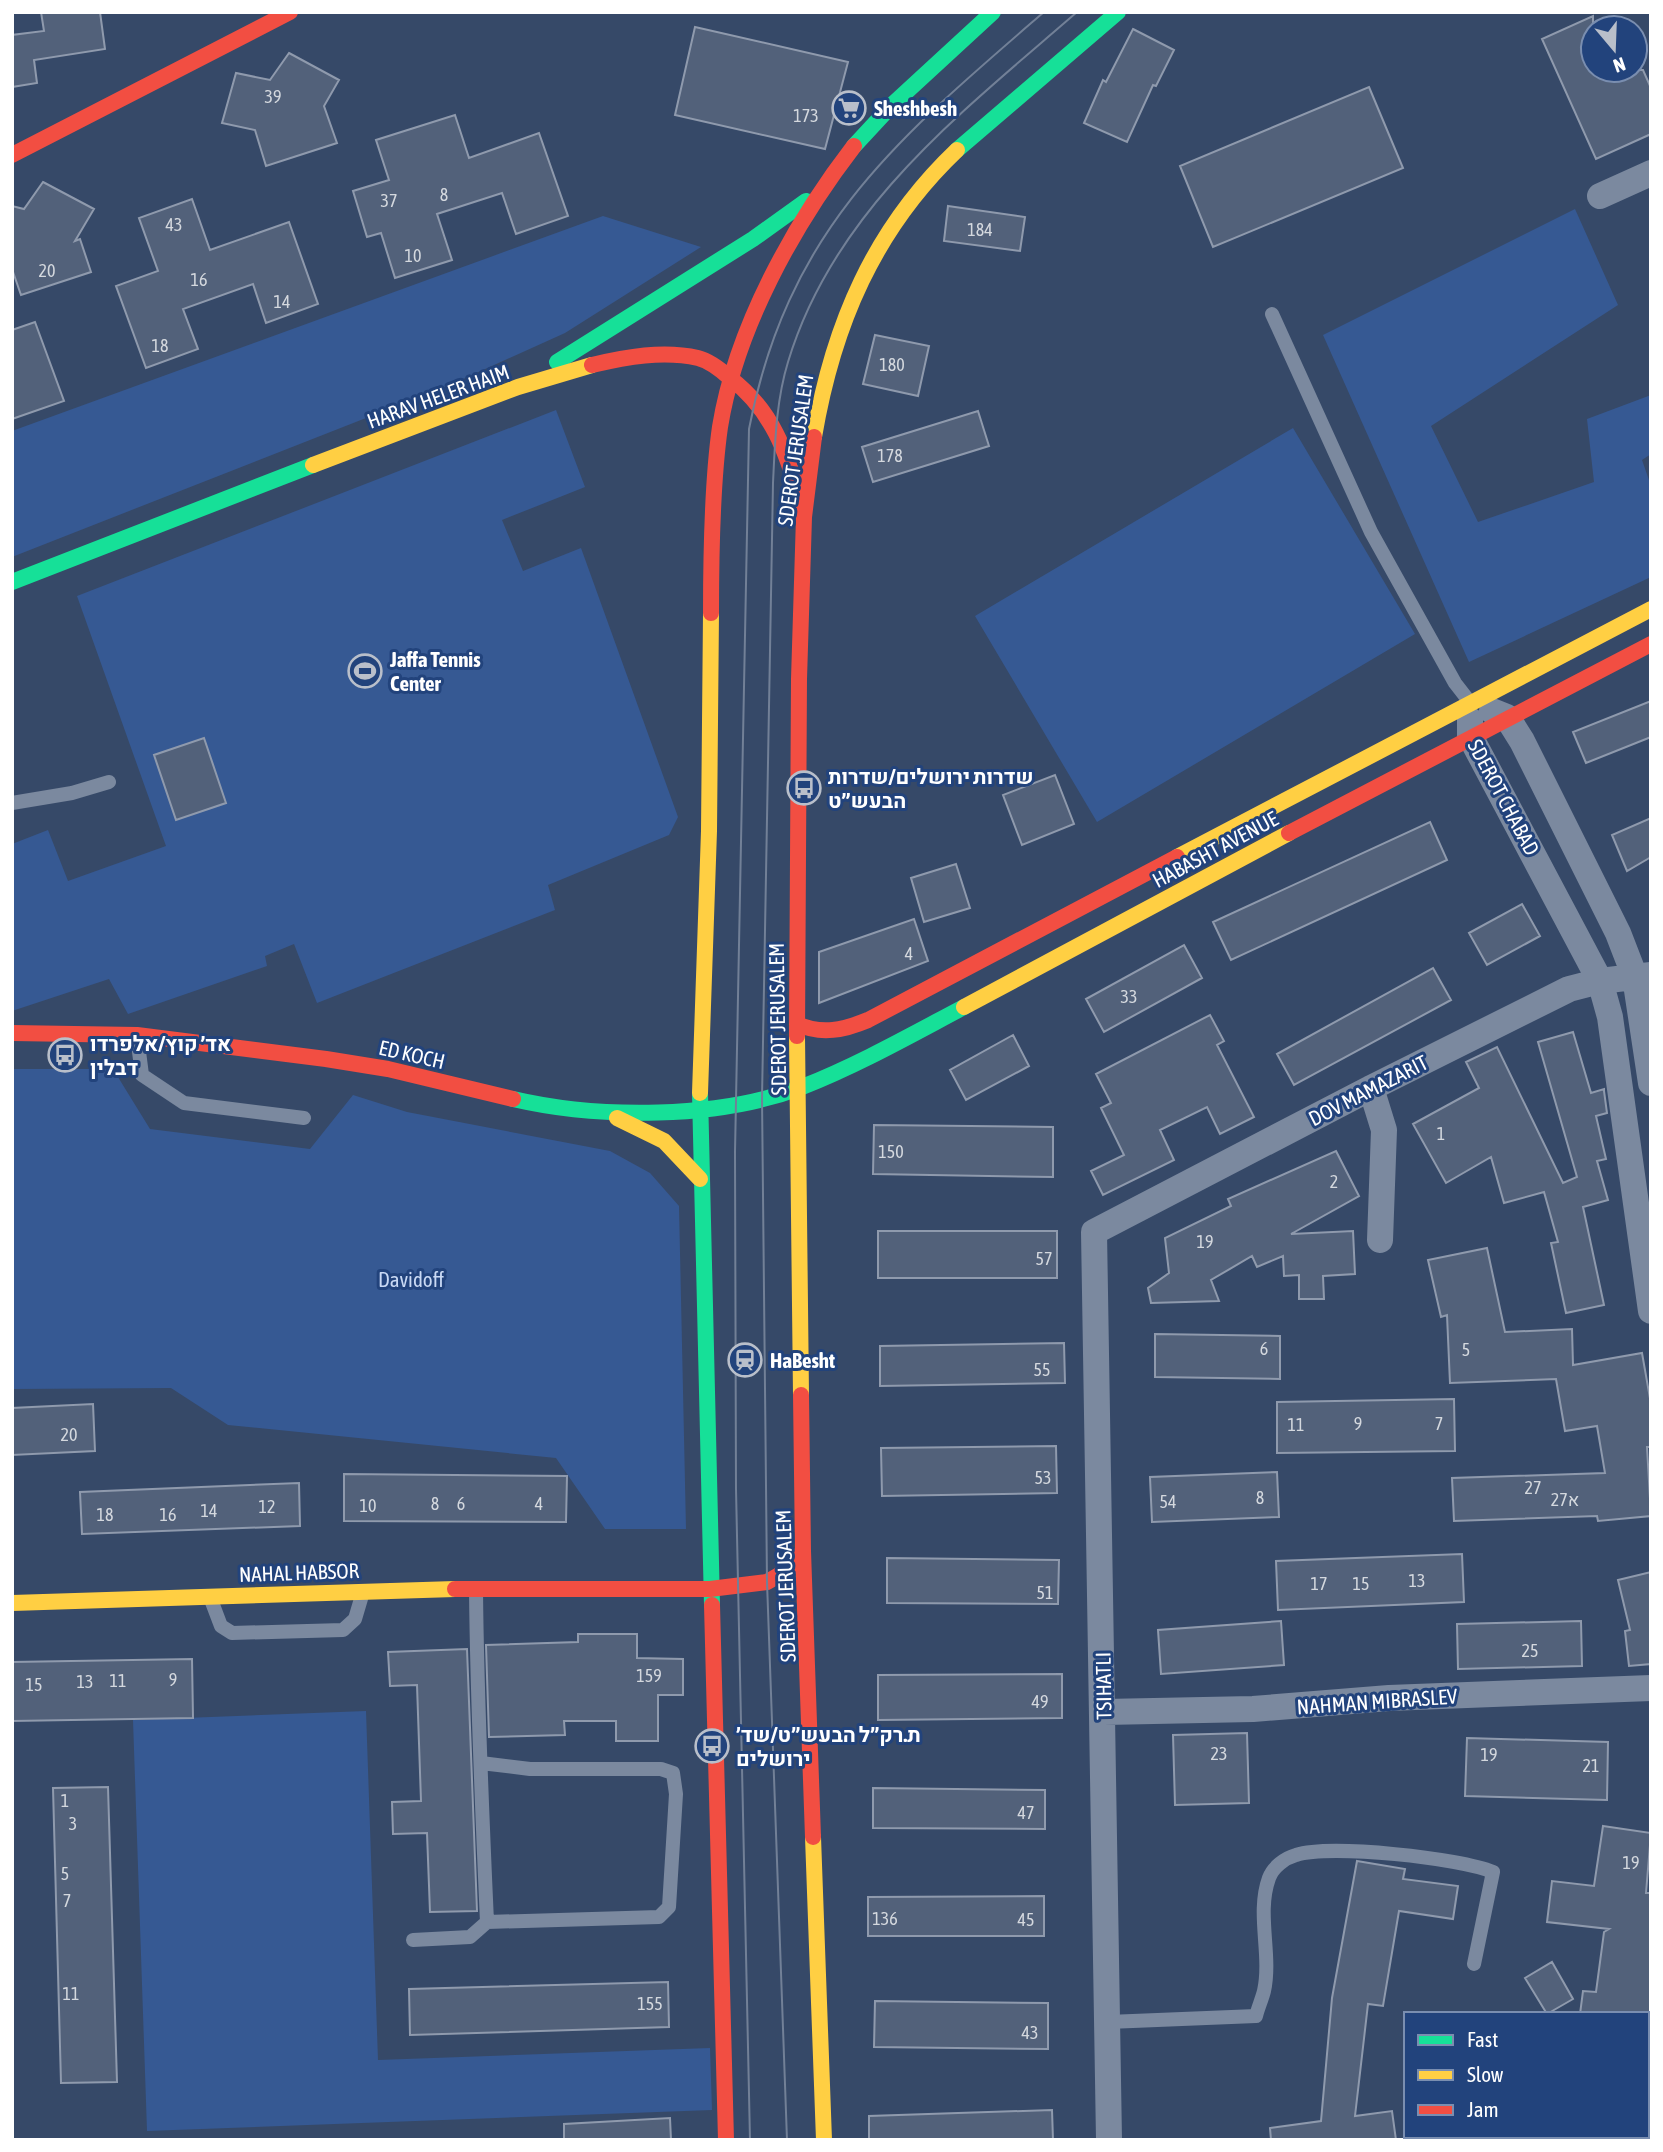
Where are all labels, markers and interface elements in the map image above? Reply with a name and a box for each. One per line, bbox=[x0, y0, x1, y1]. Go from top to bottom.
north arrow bbox=[1579, 14, 1649, 84]
text: N bbox=[1611, 53, 1628, 77]
house number: 39 bbox=[265, 86, 281, 107]
supermarket icon: Sheshbesh bbox=[830, 89, 868, 127]
place label: Sheshbesh bbox=[874, 96, 957, 120]
house number: 173 bbox=[793, 105, 819, 126]
house number: 8 bbox=[440, 184, 448, 205]
house number: 37 bbox=[381, 190, 397, 211]
house number: 43 bbox=[166, 214, 182, 235]
house number: 184 bbox=[967, 219, 993, 240]
house number: 10 bbox=[405, 245, 421, 266]
house number: 20 bbox=[39, 260, 55, 281]
house number: 16 bbox=[191, 269, 207, 290]
house number: 14 bbox=[274, 291, 290, 312]
house number: 18 bbox=[152, 335, 168, 356]
house number: 180 bbox=[879, 354, 905, 375]
street label: HARAV HELER HAIM bbox=[364, 359, 512, 433]
street label: SDEROT JERUSALEM bbox=[772, 373, 818, 527]
house number: 178 bbox=[877, 445, 903, 466]
place label: Jaffa Tennis Center bbox=[389, 647, 481, 695]
sports icon: Jaffa Tennis Center bbox=[346, 652, 384, 690]
street label: SDEROT CHABAD bbox=[1463, 735, 1545, 859]
place label: שדרות ירושלים/שדרות הבעש״ט bbox=[828, 764, 1034, 812]
bus stop icon: שדרות ירושלים/שדרות הבעש״ט bbox=[785, 769, 823, 807]
street label: HABASHT AVENUE bbox=[1148, 806, 1282, 892]
street label: SDEROT JERUSALEM bbox=[764, 943, 790, 1095]
house number: 4 bbox=[905, 943, 913, 964]
house number: 33 bbox=[1121, 986, 1137, 1007]
place label: אד׳ קוץ/אלפרדו דבלין bbox=[90, 1031, 231, 1079]
street label: ED KOCH bbox=[377, 1035, 447, 1073]
bus stop icon: אד׳ קוץ/אלפרדו דבלין bbox=[46, 1036, 84, 1074]
street label: DOV MAMAZARIT bbox=[1304, 1050, 1432, 1130]
house number: 1 bbox=[1437, 1123, 1445, 1144]
house number: 150 bbox=[878, 1141, 904, 1162]
house number: 2 bbox=[1330, 1171, 1338, 1192]
house number: 19 bbox=[1197, 1231, 1213, 1252]
house number: 57 bbox=[1036, 1248, 1052, 1269]
park label: Davidoff bbox=[378, 1267, 445, 1291]
house number: 6 bbox=[1260, 1338, 1268, 1359]
house number: 5 bbox=[1462, 1339, 1470, 1360]
station icon: HaBesht bbox=[726, 1341, 764, 1379]
place label: HaBesht bbox=[770, 1348, 835, 1372]
house number: 55 bbox=[1034, 1359, 1050, 1380]
house number: 9 bbox=[1354, 1413, 1362, 1434]
house number: 7 bbox=[1435, 1413, 1443, 1434]
house number: 11 bbox=[1288, 1414, 1304, 1435]
house number: 20 bbox=[61, 1424, 77, 1445]
house number: 53 bbox=[1035, 1467, 1051, 1488]
house number: 27 bbox=[1525, 1477, 1541, 1498]
house number: 8 bbox=[1256, 1487, 1264, 1508]
house number: 27א bbox=[1551, 1489, 1579, 1510]
house number: 54 bbox=[1160, 1491, 1176, 1512]
house number: 8 bbox=[431, 1493, 439, 1514]
house number: 6 bbox=[457, 1493, 465, 1514]
house number: 4 bbox=[535, 1493, 543, 1514]
house number: 10 bbox=[360, 1495, 376, 1516]
house number: 12 bbox=[259, 1496, 275, 1517]
house number: 14 bbox=[201, 1500, 217, 1521]
house number: 18 bbox=[97, 1504, 113, 1525]
house number: 16 bbox=[160, 1504, 176, 1525]
street label: SDEROT JERUSALEM bbox=[770, 1509, 800, 1663]
street label: NAHAL HABSOR bbox=[239, 1558, 360, 1586]
house number: 13 bbox=[1409, 1570, 1425, 1591]
house number: 17 bbox=[1311, 1573, 1327, 1594]
house number: 15 bbox=[1353, 1573, 1369, 1594]
house number: 51 bbox=[1037, 1582, 1053, 1603]
house number: 25 bbox=[1522, 1640, 1538, 1661]
street label: TSIHATLI bbox=[1090, 1652, 1116, 1720]
house number: 159 bbox=[636, 1665, 662, 1686]
house number: 9 bbox=[169, 1669, 177, 1690]
house number: 11 bbox=[110, 1670, 126, 1691]
house number: 13 bbox=[77, 1671, 93, 1692]
house number: 15 bbox=[26, 1674, 42, 1695]
street label: NAHMAN MIBRASLEV bbox=[1296, 1683, 1459, 1719]
house number: 49 bbox=[1032, 1691, 1048, 1712]
place label: ת.רק״ל הבעש״ט/שד׳ ירושלים bbox=[736, 1722, 921, 1770]
bus stop icon: ת.רק״ל הבעש״ט/שד׳ ירושלים bbox=[693, 1727, 731, 1765]
house number: 23 bbox=[1211, 1743, 1227, 1764]
house number: 19 bbox=[1481, 1744, 1497, 1765]
house number: 21 bbox=[1583, 1755, 1599, 1776]
house number: 1 bbox=[61, 1790, 69, 1811]
house number: 47 bbox=[1018, 1802, 1034, 1823]
house number: 3 bbox=[69, 1813, 77, 1834]
house number: 19 bbox=[1623, 1852, 1639, 1873]
house number: 5 bbox=[61, 1863, 69, 1884]
house number: 7 bbox=[63, 1890, 71, 1911]
house number: 136 bbox=[872, 1908, 898, 1929]
house number: 45 bbox=[1018, 1909, 1034, 1930]
house number: 11 bbox=[63, 1983, 79, 2004]
house number: 155 bbox=[637, 1993, 663, 2014]
legend bbox=[1404, 2012, 1649, 2138]
house number: 43 bbox=[1022, 2022, 1038, 2043]
text: Fast bbox=[1467, 2027, 1498, 2051]
text: Slow bbox=[1467, 2062, 1504, 2086]
text: Jam bbox=[1467, 2097, 1499, 2121]

